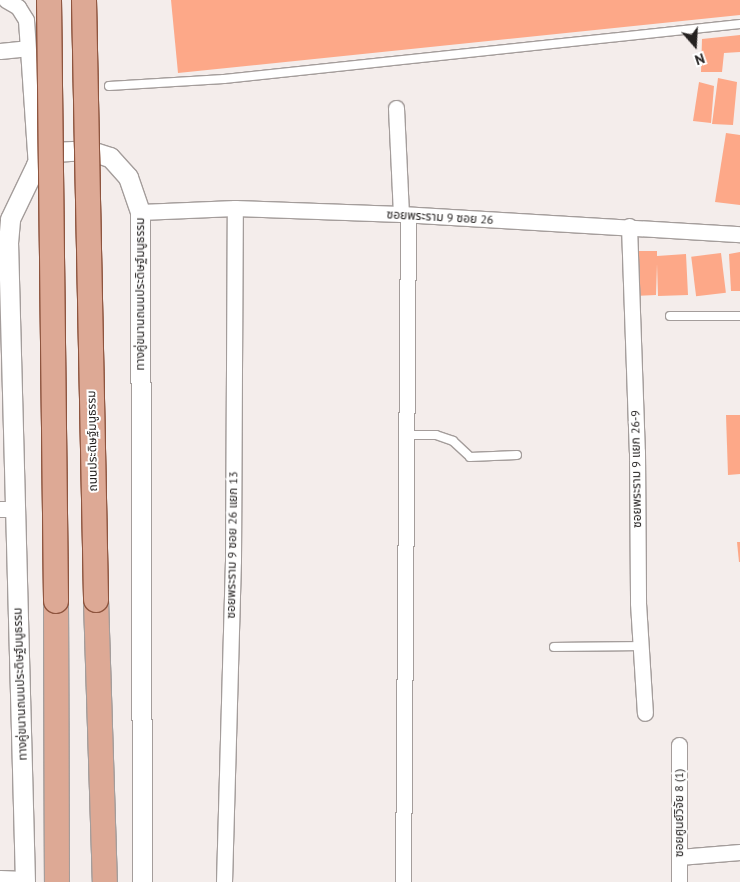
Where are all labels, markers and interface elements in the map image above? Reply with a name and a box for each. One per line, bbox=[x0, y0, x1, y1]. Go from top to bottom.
north arrow bbox=[670, 20, 720, 70]
text: N bbox=[693, 49, 707, 69]
street label: ซอยพระราม 9 ซอย 26 bbox=[386, 207, 494, 227]
street label: ทางคู่ขนานถนนประดิษฐ์มนูธรรม bbox=[133, 217, 147, 371]
street label: ถนนประดิษฐ์มนูธรรม bbox=[84, 390, 100, 492]
street label: ซอยพระราม 9 แยก 26-9 bbox=[628, 410, 644, 528]
street label: ซอยพระราม 9 ซอย 26 แยก 13 bbox=[224, 471, 240, 619]
street label: ทางคู่ขนานถนนประดิษฐ์มนูธรรม bbox=[10, 607, 30, 761]
street label: ซอยศูนย์วิจัย 8 (1) bbox=[672, 769, 686, 857]

